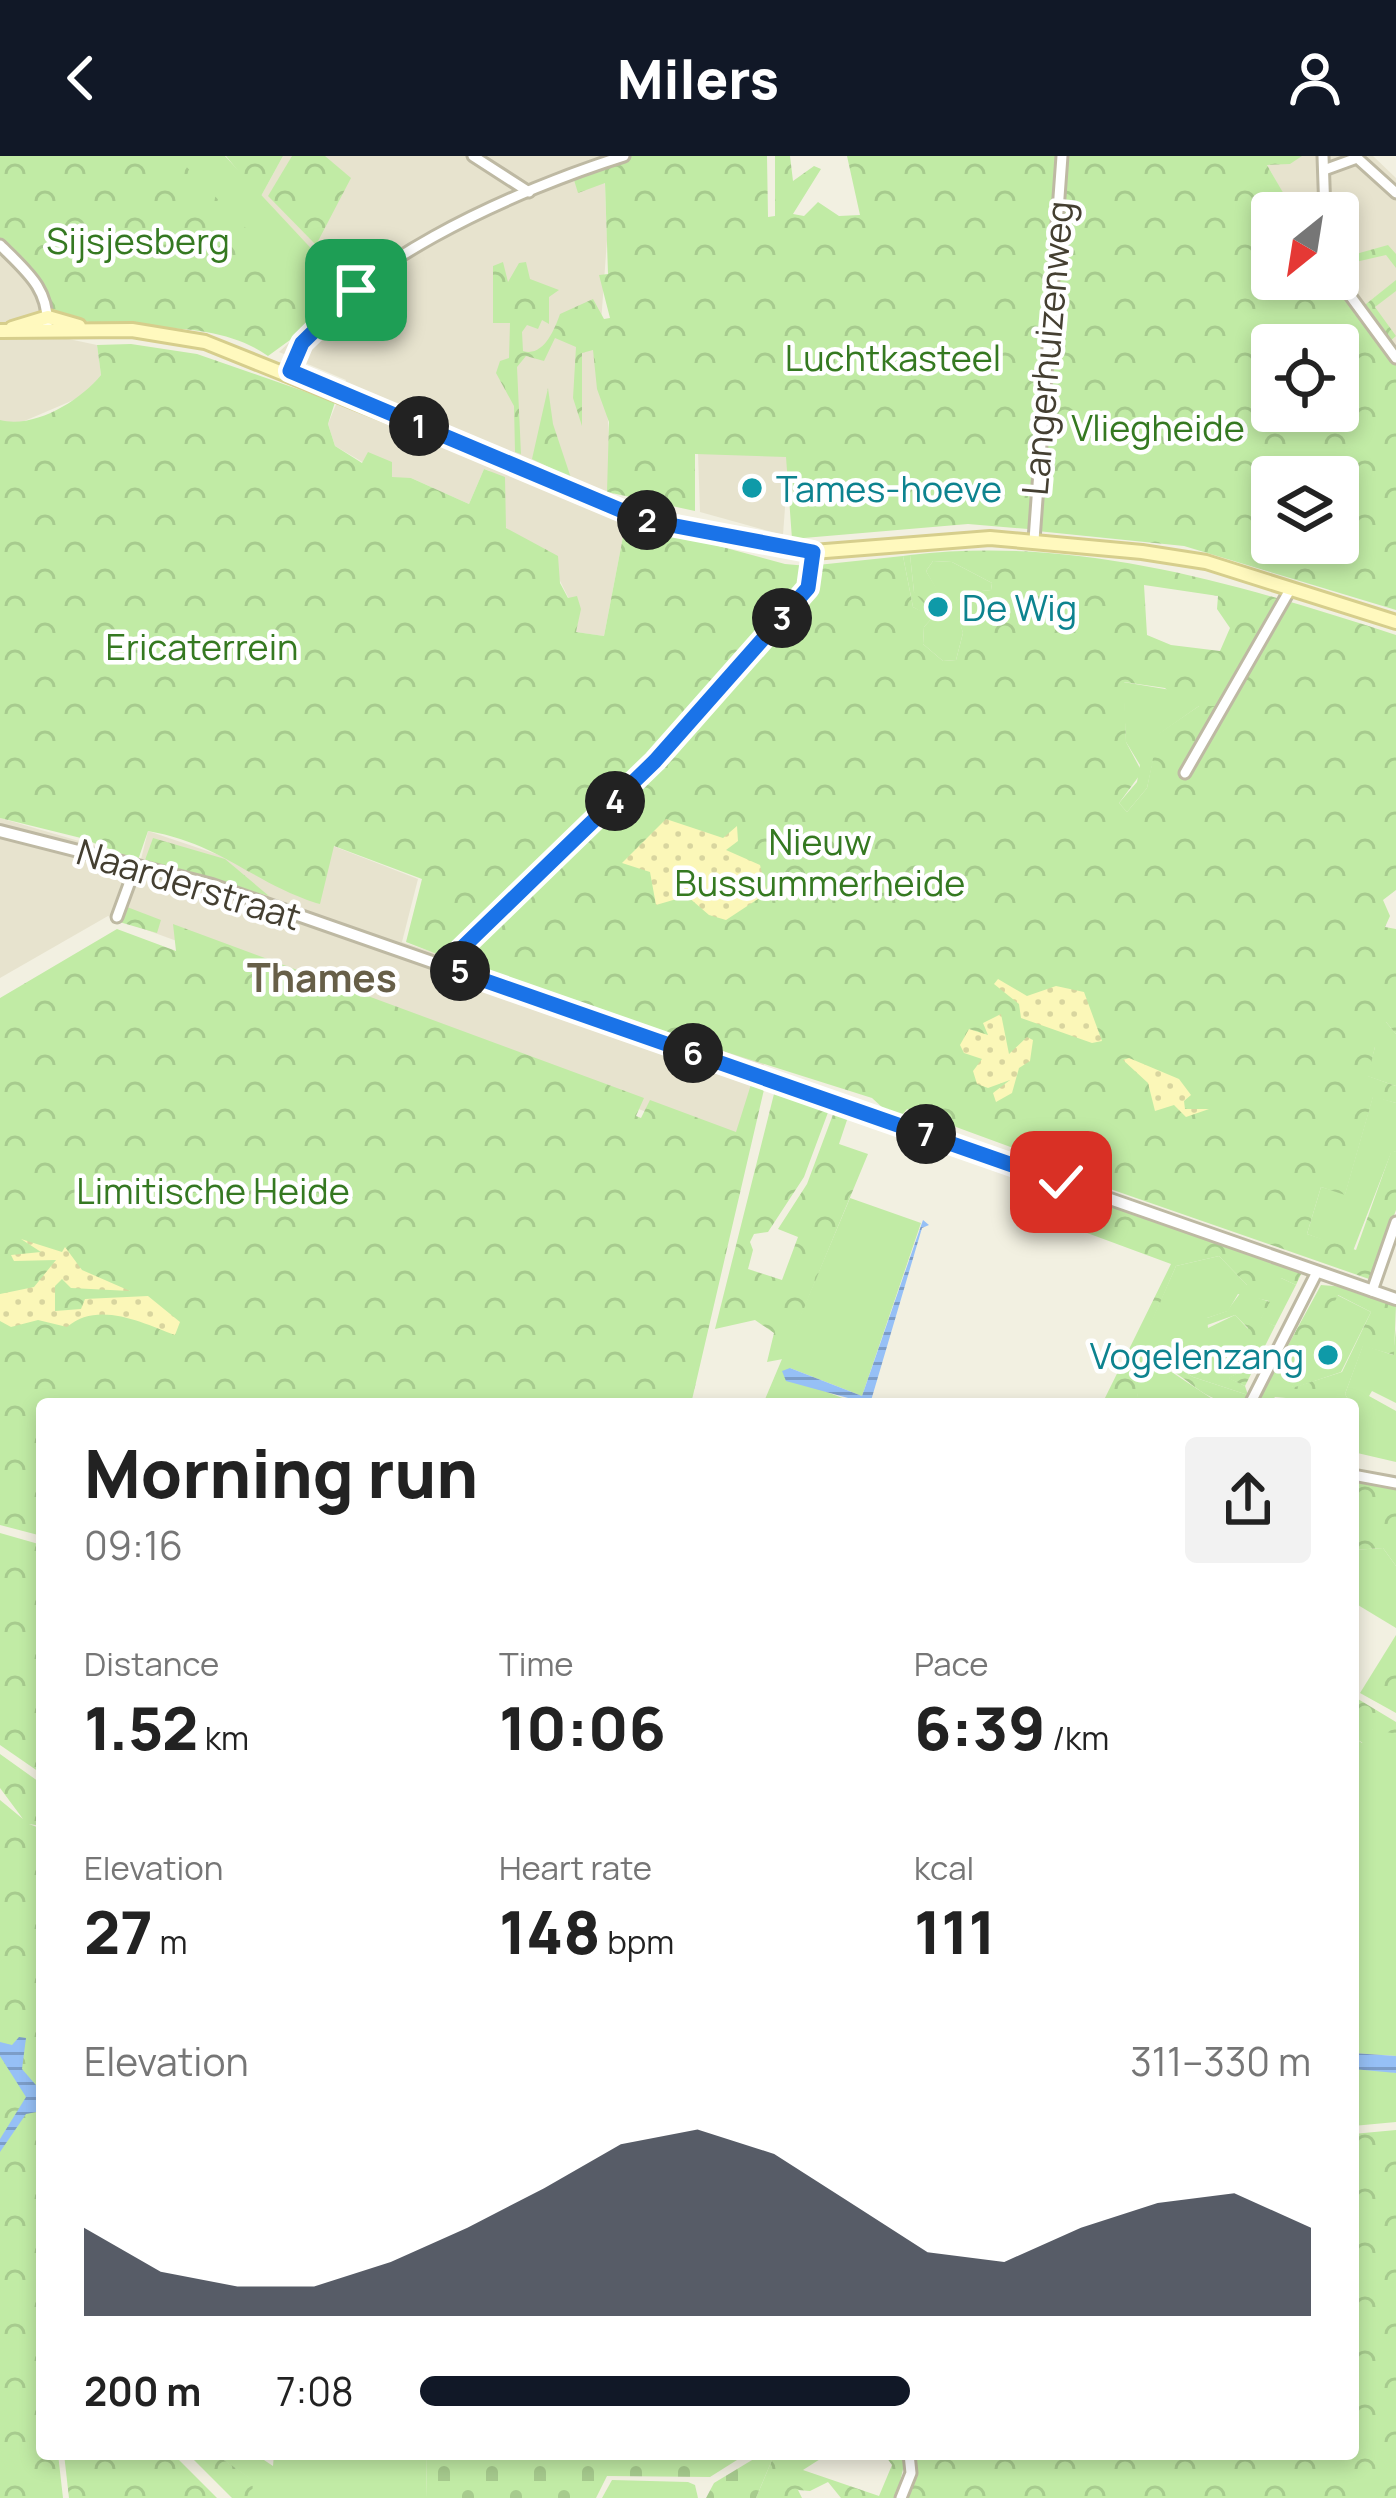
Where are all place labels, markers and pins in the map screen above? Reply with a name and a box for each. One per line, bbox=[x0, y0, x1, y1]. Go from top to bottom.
pin bbox=[305, 239, 407, 341]
pin: 1 bbox=[389, 396, 449, 456]
place label: Tames-hoeve bbox=[776, 464, 1002, 513]
marker: Tames-hoeve bbox=[739, 475, 765, 501]
pin: 2 bbox=[617, 490, 677, 550]
place label: De Wig bbox=[962, 583, 1077, 632]
pin: 3 bbox=[752, 588, 812, 648]
marker: De Wig bbox=[925, 594, 951, 620]
pin: 4 bbox=[585, 771, 645, 831]
pin: 5 bbox=[430, 941, 490, 1001]
pin: 6 bbox=[663, 1023, 723, 1083]
pin: 7 bbox=[896, 1104, 956, 1164]
pin bbox=[1010, 1131, 1112, 1233]
place label: Vogelenzang bbox=[1090, 1331, 1304, 1380]
marker: Vogelenzang bbox=[1315, 1342, 1341, 1368]

